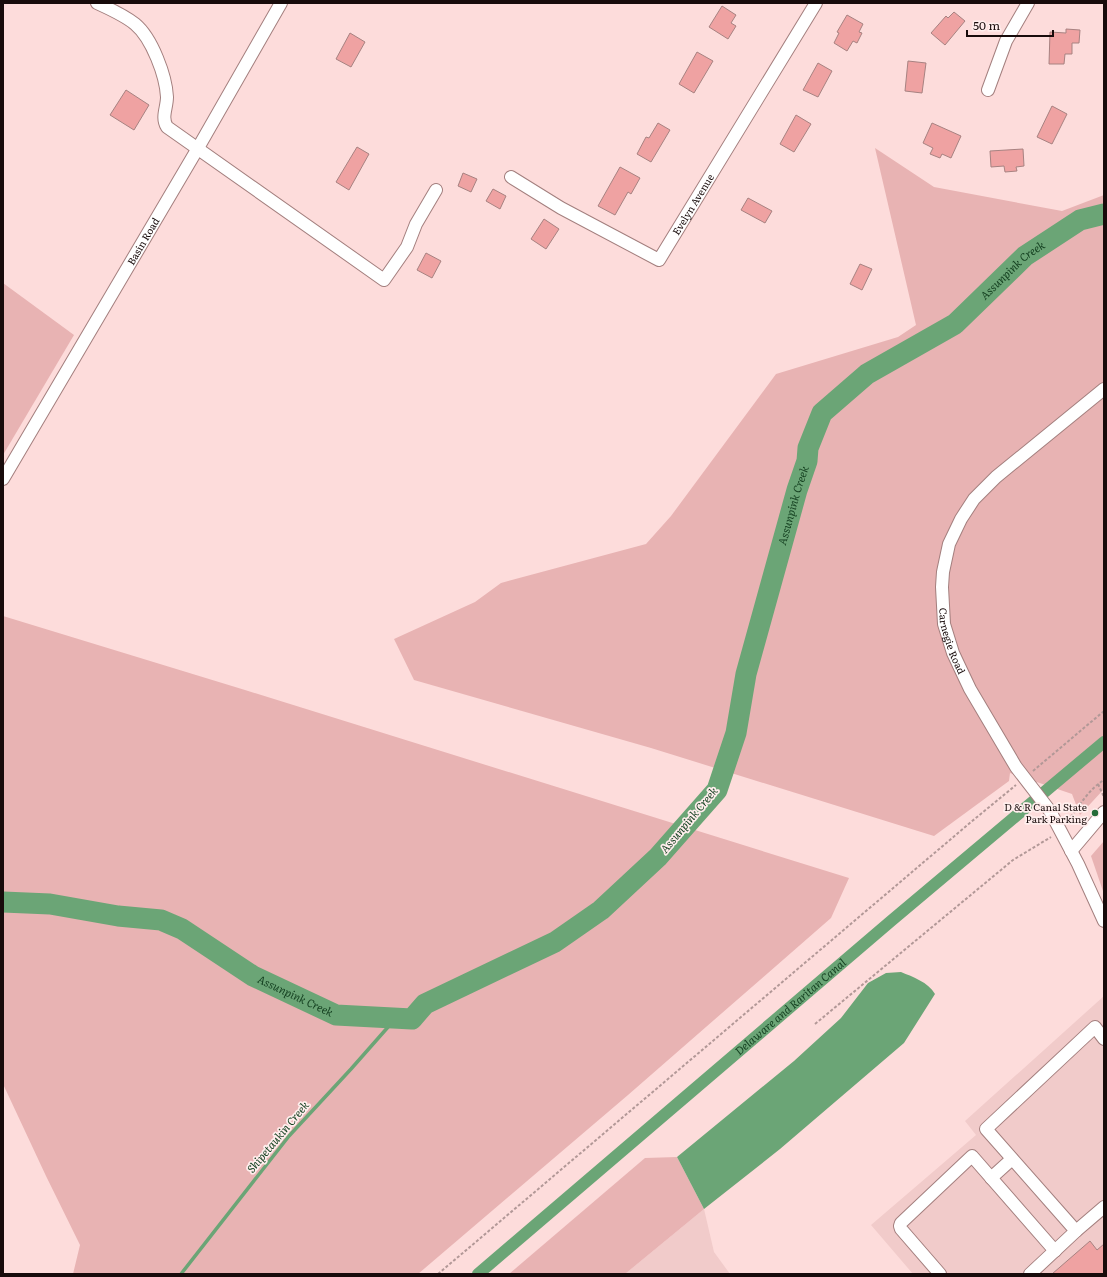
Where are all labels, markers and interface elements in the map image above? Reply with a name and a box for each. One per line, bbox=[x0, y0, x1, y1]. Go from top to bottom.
scale bar bbox=[967, 12, 1053, 38]
text: 50 m bbox=[973, 16, 1000, 34]
street label: Evelyn Avenue bbox=[668, 171, 717, 238]
street label: Basin Road bbox=[123, 214, 163, 267]
water label: Assunpink Creek bbox=[976, 236, 1048, 303]
water label: Assunpink Creek bbox=[773, 463, 812, 547]
street label: Carnegie Road bbox=[936, 607, 970, 676]
water label: Assunpink Creek bbox=[656, 783, 721, 856]
place label: D & R Canal State Park Parking bbox=[1004, 799, 1087, 826]
marker: D & R Canal State Park Parking bbox=[1090, 808, 1100, 818]
water label: Delaware and Raritan Canal bbox=[731, 954, 849, 1058]
water label: Assunpink Creek bbox=[255, 970, 336, 1020]
water label: Shipetaukin Creek bbox=[242, 1097, 312, 1176]

